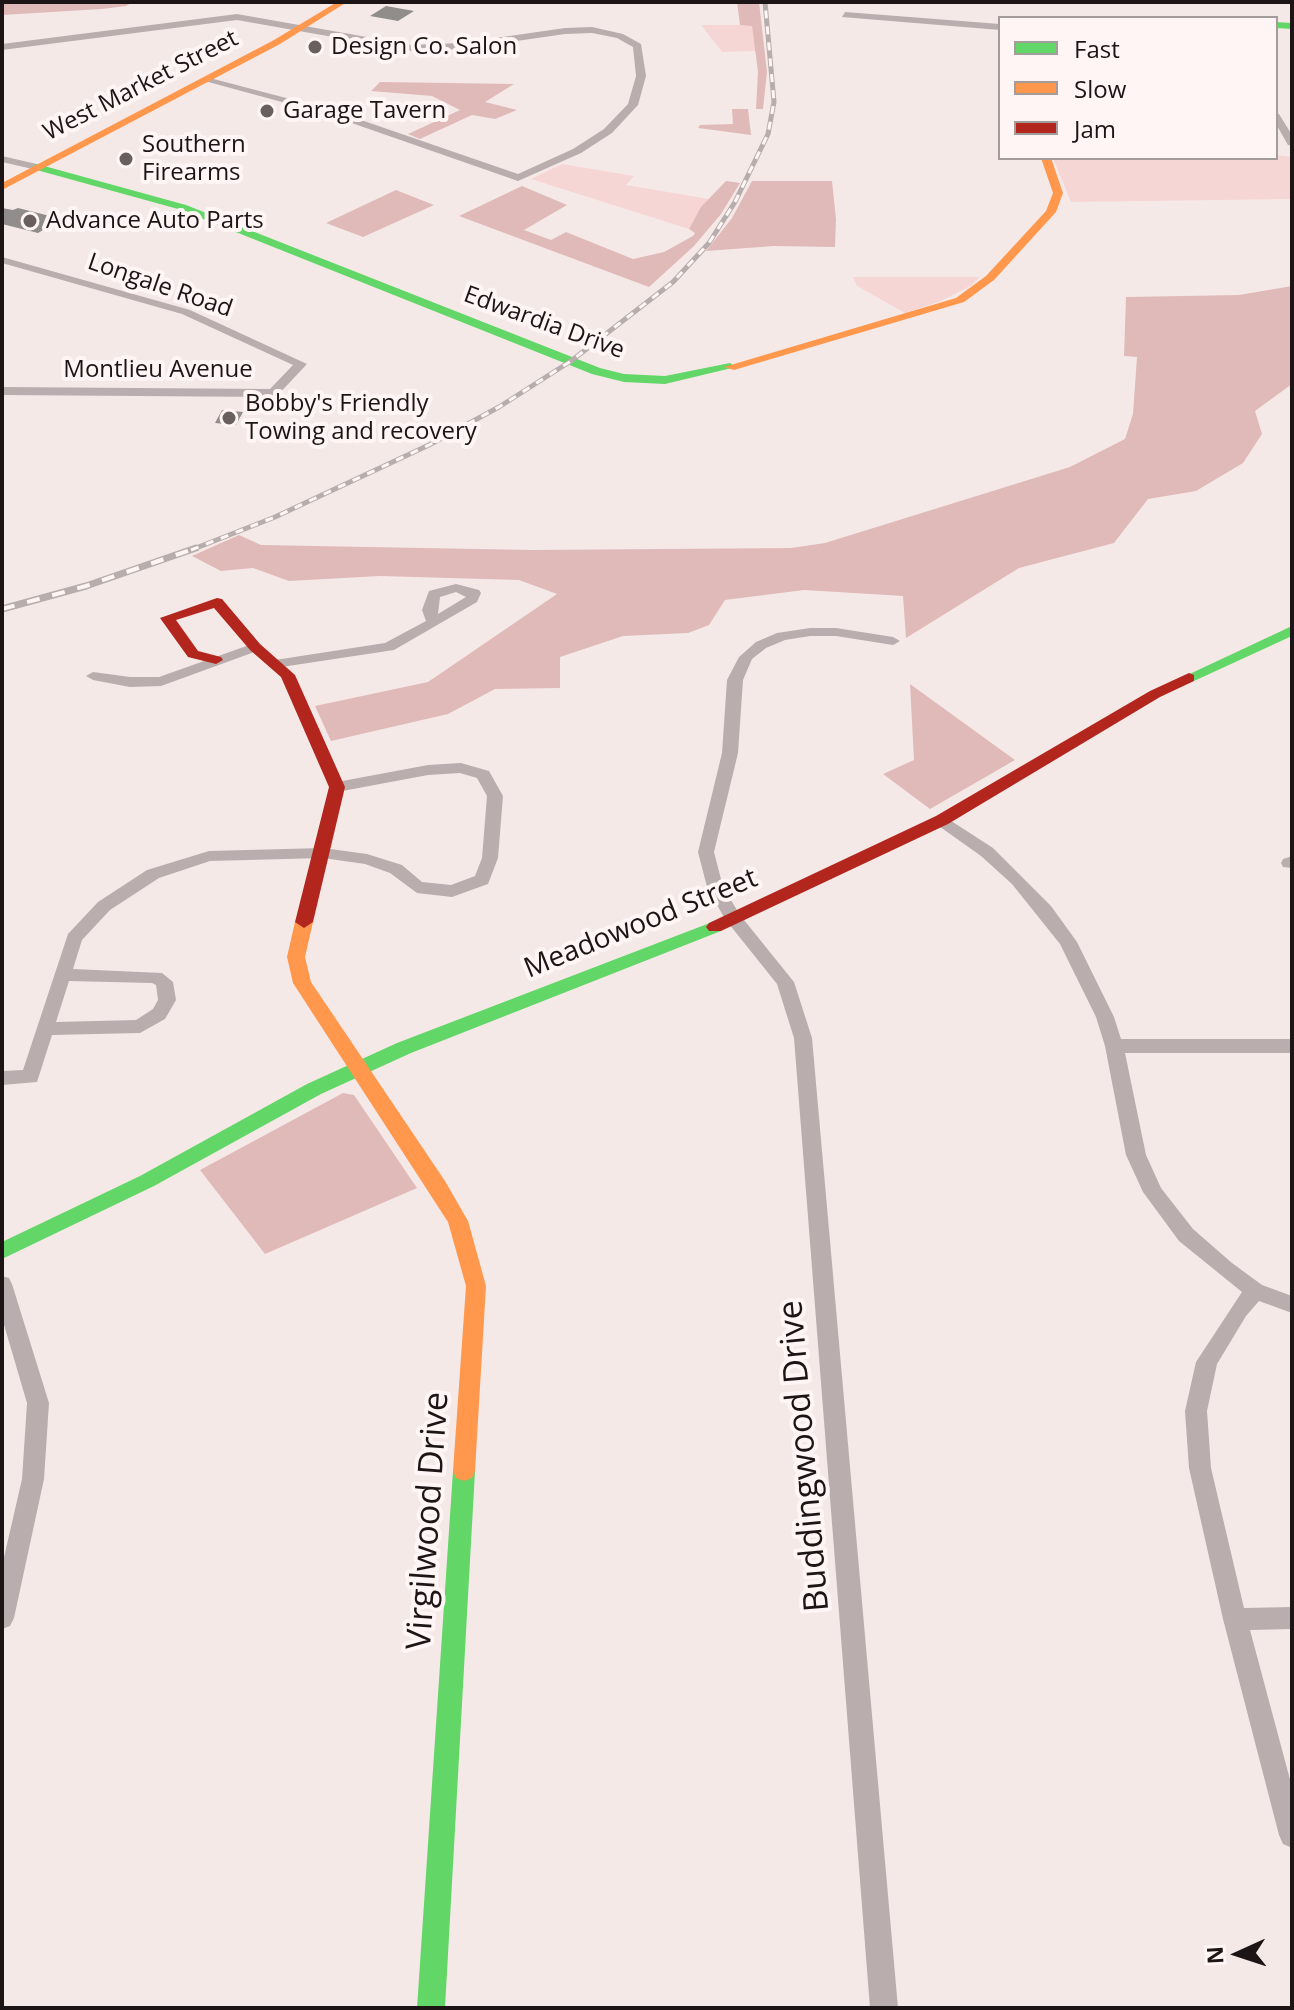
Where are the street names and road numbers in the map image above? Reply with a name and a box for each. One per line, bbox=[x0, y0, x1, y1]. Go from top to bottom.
street label: West Market Street bbox=[39, 24, 243, 148]
street label: Longale Road bbox=[84, 248, 236, 324]
street label: Edwardia Drive bbox=[460, 281, 628, 365]
street label: Montlieu Avenue bbox=[63, 356, 253, 384]
street label: Meadowood Street bbox=[520, 862, 762, 986]
street label: Buddingwood Drive bbox=[771, 1299, 839, 1613]
street label: Virgilwood Drive bbox=[400, 1391, 458, 1651]

